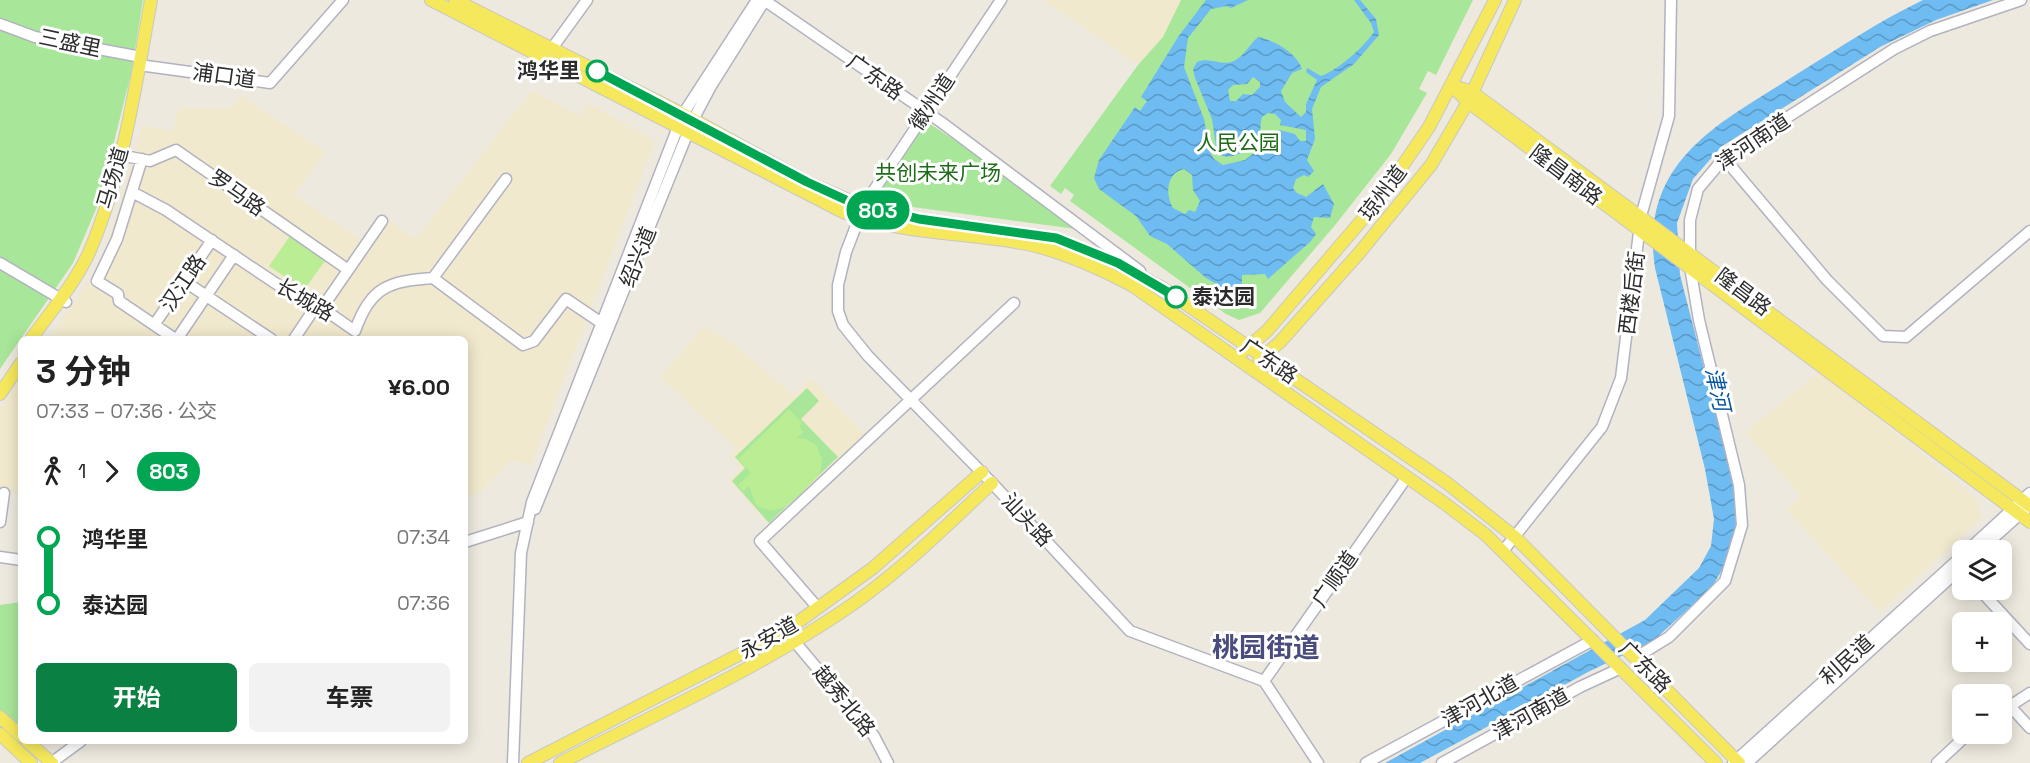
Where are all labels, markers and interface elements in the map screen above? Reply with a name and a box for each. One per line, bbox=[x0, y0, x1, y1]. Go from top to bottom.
street label: 三盛里 bbox=[36, 23, 104, 62]
street label: 广东路 bbox=[842, 47, 909, 106]
place label: 鸿华里 bbox=[517, 57, 580, 84]
street label: 浦口道 bbox=[191, 58, 257, 93]
marker: 鸿华里 bbox=[586, 60, 608, 82]
street label: 徽州道 bbox=[903, 68, 960, 135]
street label: 津河南道 bbox=[1710, 107, 1795, 176]
park label: 人民公园 bbox=[1196, 129, 1280, 156]
street label: 隆昌南路 bbox=[1525, 139, 1608, 211]
street label: 马场道 bbox=[91, 144, 134, 212]
park label: 共创未来广场 bbox=[875, 159, 1001, 186]
street label: 琼州道 bbox=[1353, 159, 1412, 226]
street label: 罗马路 bbox=[204, 163, 271, 222]
line badge: 803 bbox=[844, 190, 912, 230]
text: 803 bbox=[859, 197, 897, 224]
street label: 绍兴道 bbox=[613, 223, 662, 291]
street label: 汉江路 bbox=[154, 249, 211, 316]
street label: 西楼后街 bbox=[1613, 250, 1650, 336]
street label: 隆昌路 bbox=[1710, 262, 1777, 321]
street label: 长城路 bbox=[271, 272, 339, 327]
place label: 泰达园 bbox=[1192, 283, 1255, 310]
marker: 泰达园 bbox=[1165, 286, 1187, 308]
street label: 广东路 bbox=[1236, 332, 1303, 389]
text: 3 分钟 bbox=[36, 351, 130, 393]
water label: 津河 bbox=[1699, 364, 1737, 417]
text: ¥6.00 bbox=[388, 373, 450, 401]
text: 07:33 – 07:36 · 公交 bbox=[36, 398, 217, 424]
icon: walk bbox=[36, 455, 69, 488]
icon: forward bbox=[95, 455, 128, 488]
text: 1 bbox=[78, 458, 86, 484]
text: 803 bbox=[149, 458, 188, 485]
street label: 汕头路 bbox=[996, 487, 1059, 552]
text: 07:34 bbox=[397, 524, 450, 550]
text: 鸿华里 bbox=[82, 525, 148, 553]
map controls bbox=[1952, 540, 2012, 744]
button: layers bbox=[1952, 540, 2012, 600]
street label: 广顺道 bbox=[1305, 545, 1364, 612]
text: 07:36 bbox=[397, 590, 450, 616]
text: 泰达园 bbox=[82, 591, 148, 619]
street label: 永安道 bbox=[735, 610, 803, 665]
button: + bbox=[1952, 612, 2012, 672]
street label: 利民道 bbox=[1814, 629, 1879, 691]
district label: 桃园街道 bbox=[1212, 630, 1320, 665]
street label: 广东路 bbox=[1614, 635, 1677, 698]
street label: 越秀北路 bbox=[807, 660, 881, 742]
button: 开始 bbox=[36, 663, 237, 732]
button: 车票 bbox=[249, 663, 450, 732]
street label: 津河北道 bbox=[1436, 668, 1523, 733]
street label: 津河南道 bbox=[1487, 681, 1574, 746]
button: − bbox=[1952, 684, 2012, 744]

